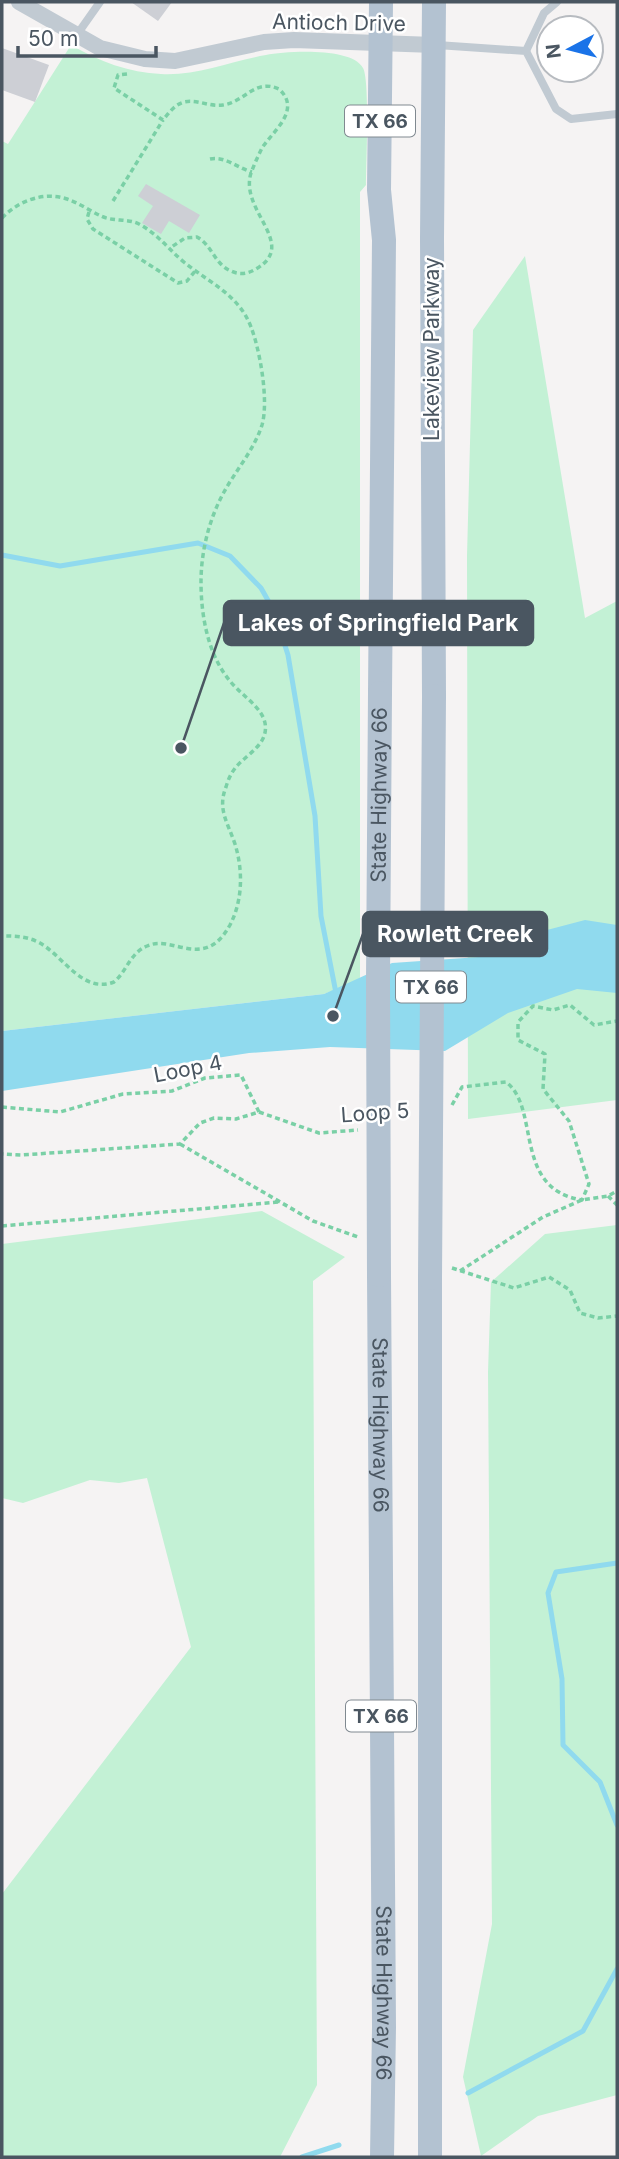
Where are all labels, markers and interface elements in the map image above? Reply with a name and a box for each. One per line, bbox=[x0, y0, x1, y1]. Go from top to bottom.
street label: Antioch Drive bbox=[272, 9, 406, 36]
scale bar bbox=[18, 14, 156, 58]
north arrow bbox=[535, 14, 605, 84]
text: 50 m bbox=[28, 26, 78, 51]
text: N bbox=[541, 42, 566, 60]
road number: TX 66 bbox=[345, 105, 415, 136]
street label: Lakeview Parkway bbox=[419, 257, 444, 441]
callout: Lakes of Springfield Park bbox=[224, 601, 533, 645]
text: Lakes of Springfield Park bbox=[238, 609, 519, 637]
street label: State Highway 66 bbox=[366, 707, 392, 883]
callout: Rowlett Creek bbox=[363, 912, 547, 956]
text: Rowlett Creek bbox=[377, 920, 534, 948]
road number: TX 66 bbox=[396, 972, 466, 1002]
street label: Loop 4 bbox=[151, 1050, 224, 1087]
street label: Loop 5 bbox=[340, 1098, 410, 1127]
street label: State Highway 66 bbox=[367, 1337, 394, 1513]
road number: TX 66 bbox=[346, 1700, 416, 1732]
street label: State Highway 66 bbox=[371, 1905, 397, 2081]

